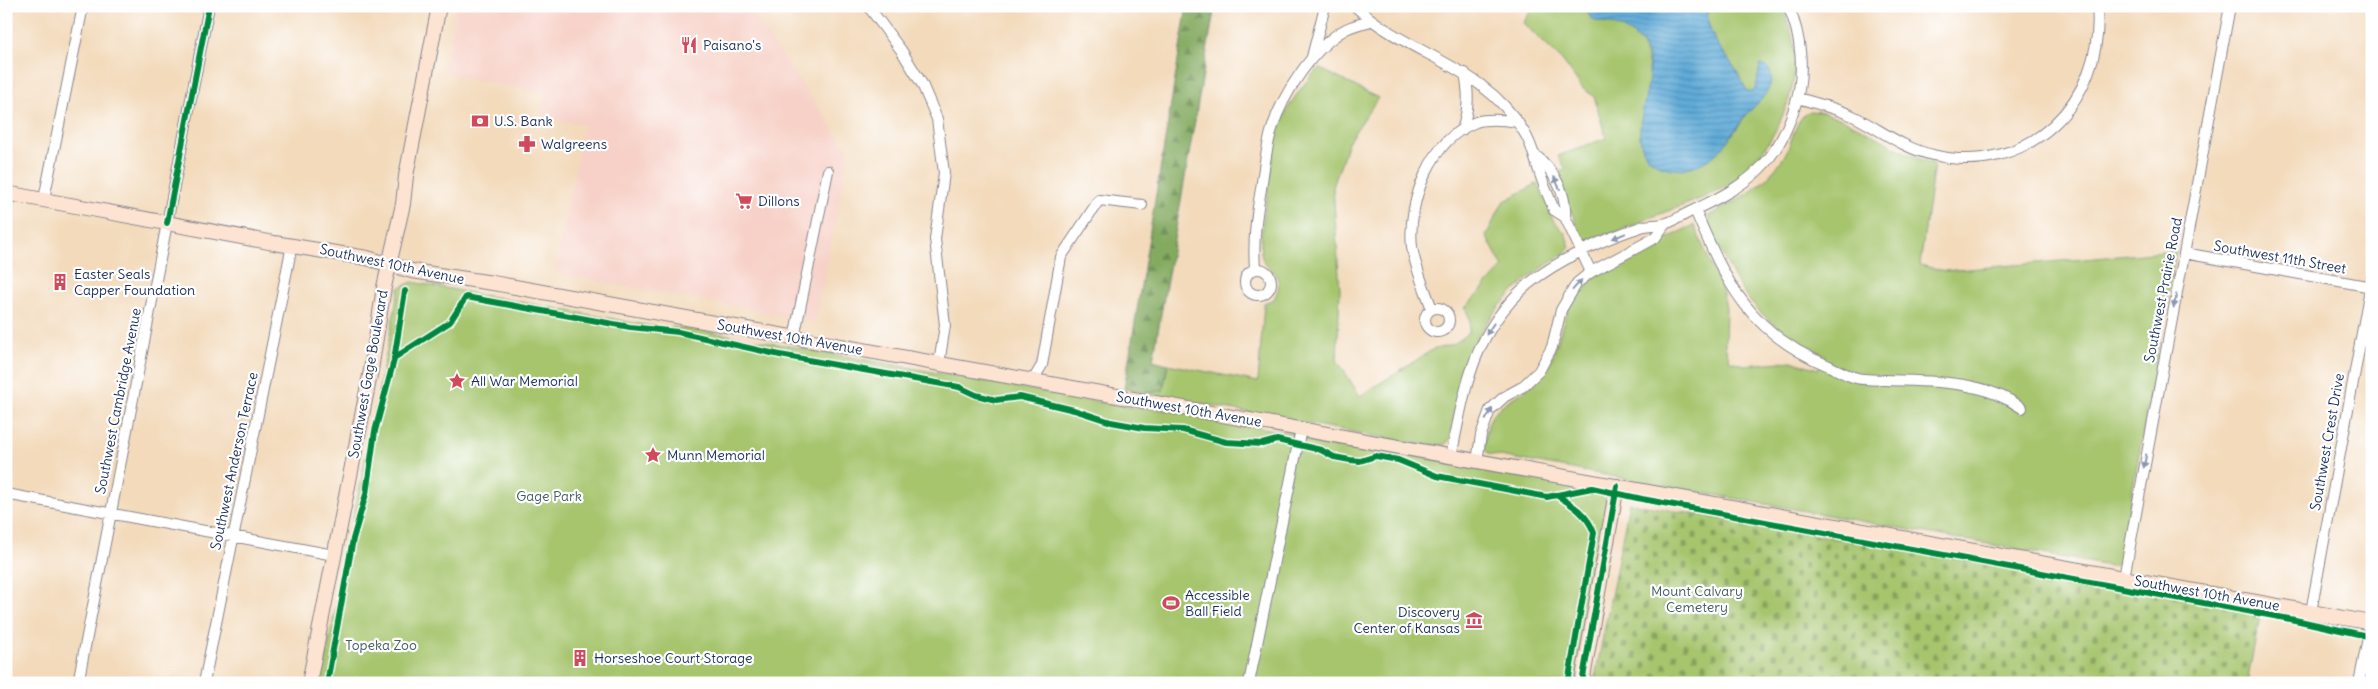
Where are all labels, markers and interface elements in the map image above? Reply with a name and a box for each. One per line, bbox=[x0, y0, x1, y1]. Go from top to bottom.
restaurant icon: Paisano's bbox=[679, 35, 699, 55]
place label: Paisano's bbox=[703, 36, 761, 54]
bank icon: U.S. Bank bbox=[470, 111, 490, 131]
place label: U.S. Bank bbox=[494, 112, 553, 130]
pharmacy icon: Walgreens bbox=[517, 134, 537, 154]
place label: Walgreens bbox=[541, 135, 607, 153]
one-way arrow bbox=[1552, 175, 1561, 190]
supermarket icon: Dillons bbox=[734, 191, 754, 211]
place label: Dillons bbox=[758, 192, 800, 210]
street label: Southwest Prairie Road bbox=[2140, 216, 2186, 364]
one-way arrow bbox=[1611, 232, 1626, 240]
street label: Southwest 11th Street bbox=[2212, 236, 2348, 278]
street label: Southwest 10th Avenue bbox=[318, 240, 466, 288]
place label: Easter Seals Capper Foundation bbox=[74, 265, 195, 299]
building icon: Easter Seals Capper Foundation bbox=[50, 272, 70, 292]
one-way arrow bbox=[1571, 280, 1583, 292]
street label: Southwest Gage Boulevard bbox=[344, 288, 392, 460]
one-way arrow bbox=[2171, 294, 2179, 310]
street label: Southwest Cambridge Avenue bbox=[91, 306, 145, 496]
street label: Southwest 10th Avenue bbox=[716, 315, 864, 359]
one-way arrow bbox=[1485, 322, 1494, 336]
street label: Southwest Anderson Terrace bbox=[206, 371, 262, 551]
place icon: All War Memorial bbox=[447, 371, 467, 391]
place label: All War Memorial bbox=[471, 372, 578, 390]
street label: Southwest Crest Drive bbox=[2306, 372, 2348, 512]
street label: Southwest 10th Avenue bbox=[1115, 387, 1263, 431]
one-way arrow bbox=[1485, 407, 1493, 422]
place icon: Munn Memorial bbox=[643, 445, 663, 465]
place label: Munn Memorial bbox=[667, 446, 765, 464]
one-way arrow bbox=[2141, 454, 2149, 470]
park label: Gage Park bbox=[516, 487, 582, 505]
street label: Southwest 10th Avenue bbox=[2133, 571, 2281, 615]
park label: Mount Calvary Cemetery bbox=[1651, 582, 1743, 616]
place label: Accessible Ball Field bbox=[1185, 586, 1250, 620]
sports icon: Accessible Ball Field bbox=[1161, 593, 1181, 613]
place label: Discovery Center of Kansas bbox=[1353, 603, 1460, 637]
museum icon: Discovery Center of Kansas bbox=[1464, 610, 1484, 630]
park label: Topeka Zoo bbox=[345, 636, 417, 654]
building icon: Horseshoe Court Storage bbox=[570, 648, 590, 668]
place label: Horseshoe Court Storage bbox=[594, 649, 753, 667]

